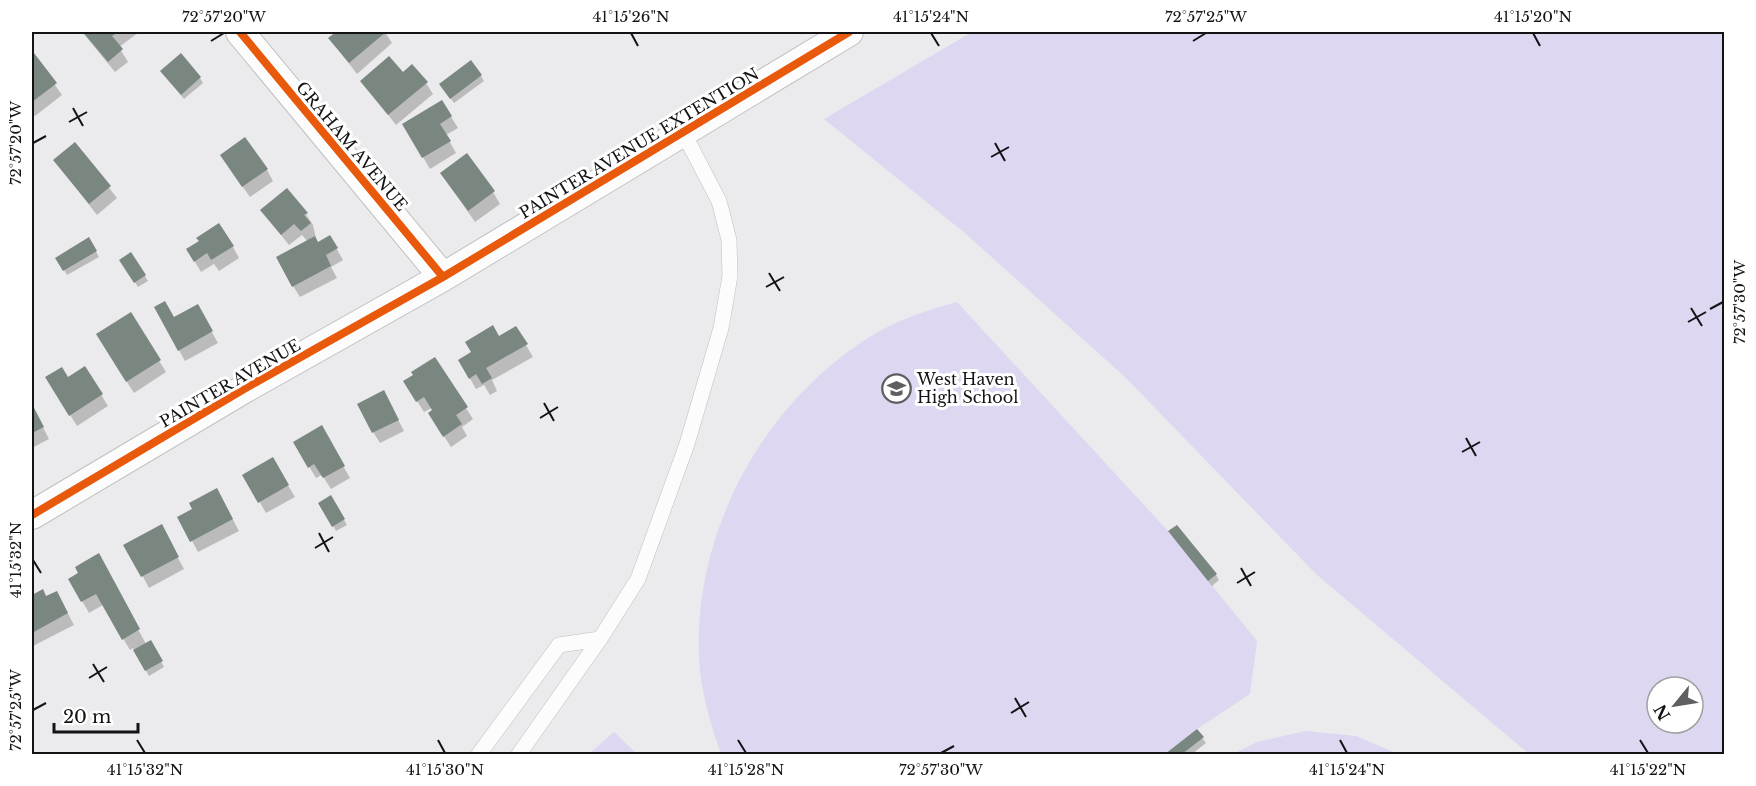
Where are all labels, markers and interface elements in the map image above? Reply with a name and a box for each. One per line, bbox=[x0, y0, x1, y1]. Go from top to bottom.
text: 72°57'20"W bbox=[182, 7, 266, 26]
text: 41°15'26"N bbox=[592, 7, 670, 26]
text: 41°15'24"N bbox=[893, 7, 969, 26]
text: 72°57'25"W bbox=[1165, 7, 1247, 26]
text: 41°15'20"N bbox=[1494, 7, 1572, 26]
street label: PAINTER AVENUE EXTENTION bbox=[516, 63, 762, 223]
street label: GRAHAM AVENUE bbox=[292, 77, 412, 215]
text: 72°57'20"W bbox=[6, 101, 25, 185]
text: 72°57'30"W bbox=[1730, 260, 1749, 344]
street label: PAINTER AVENUE bbox=[156, 335, 304, 431]
place label: West Haven High School bbox=[916, 369, 1018, 407]
school or university icon: West Haven High School bbox=[880, 372, 912, 404]
text: 41°15'32"N bbox=[6, 522, 25, 598]
text: 72°57'25"W bbox=[6, 669, 25, 751]
north arrow bbox=[1645, 675, 1705, 735]
scale bar bbox=[54, 696, 138, 734]
text: N bbox=[1650, 701, 1674, 724]
text: 20 m bbox=[63, 706, 111, 728]
text: 41°15'32"N bbox=[107, 760, 183, 779]
text: 41°15'30"N bbox=[406, 760, 484, 779]
text: 41°15'28"N bbox=[708, 760, 784, 779]
text: 72°57'30"W bbox=[899, 760, 983, 779]
text: 41°15'24"N bbox=[1309, 760, 1385, 779]
text: 41°15'22"N bbox=[1610, 760, 1686, 779]

